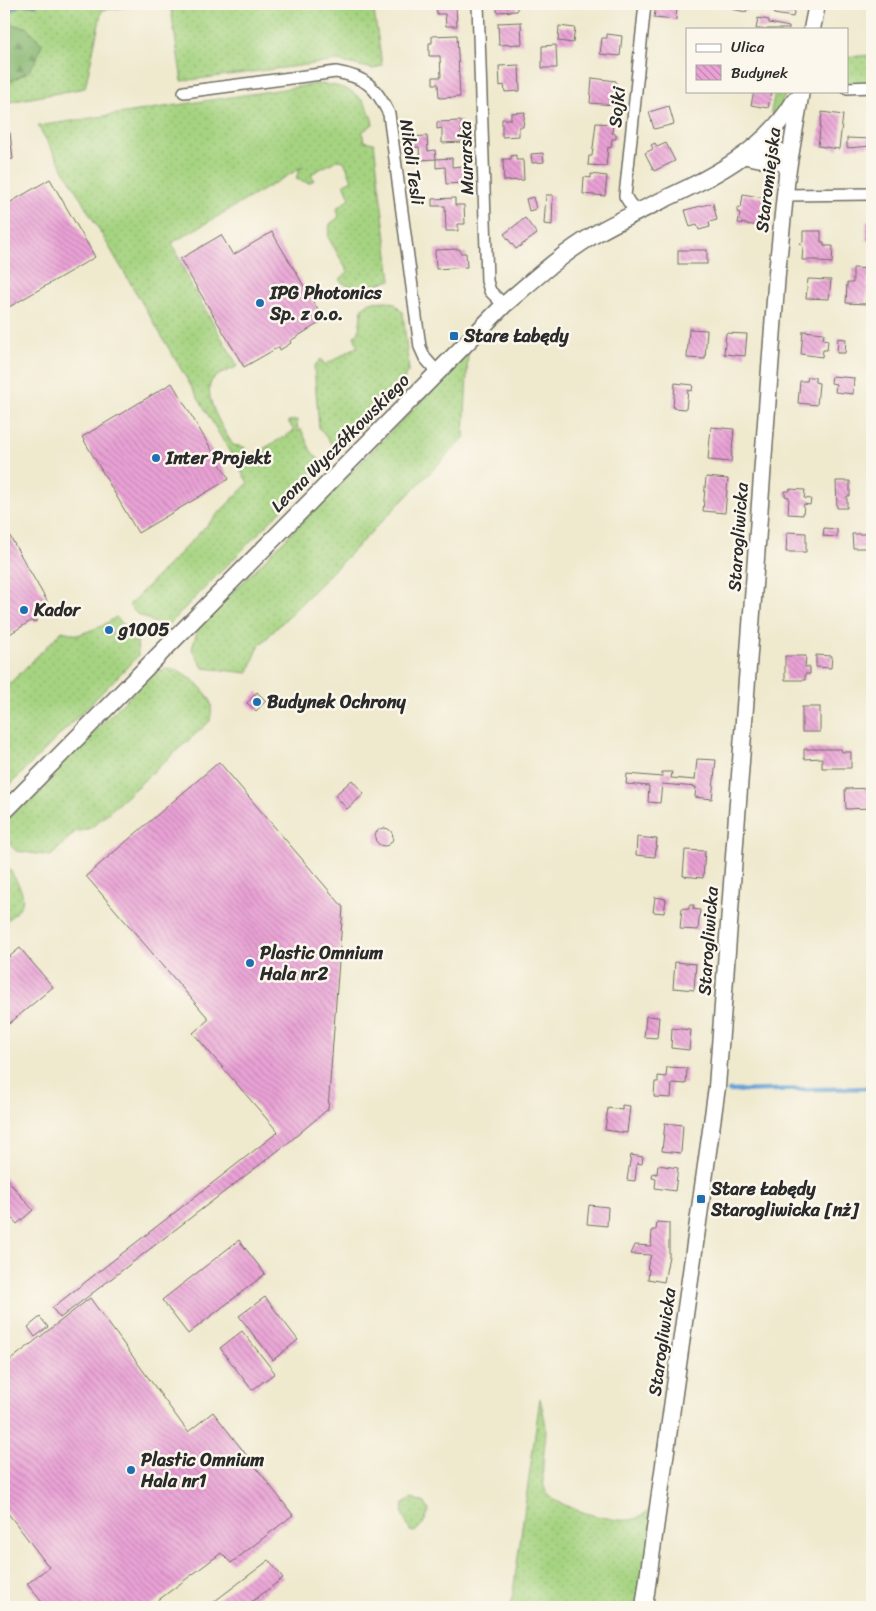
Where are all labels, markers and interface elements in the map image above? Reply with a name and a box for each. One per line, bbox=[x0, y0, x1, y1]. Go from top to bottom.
legend bbox=[686, 28, 848, 92]
text: Ulica bbox=[731, 34, 765, 60]
text: Budynek bbox=[731, 60, 789, 86]
street label: Sojki bbox=[599, 84, 635, 129]
street label: Nikoli Tesli bbox=[390, 117, 434, 208]
street label: Murarska bbox=[449, 120, 483, 196]
street label: Staromiejska bbox=[746, 125, 790, 234]
place label: IPG Photonics Sp. z o.o. bbox=[269, 277, 383, 330]
marker: IPG Photonics Sp. z o.o. bbox=[254, 297, 266, 309]
place label: Stare Łabędy bbox=[463, 320, 569, 352]
marker: Stare Łabędy bbox=[448, 330, 460, 342]
street label: Leona Wyczółkowskiego bbox=[263, 366, 417, 520]
place label: Inter Projekt bbox=[165, 442, 272, 474]
marker: Inter Projekt bbox=[150, 452, 162, 464]
street label: Starogliwicka bbox=[718, 481, 758, 592]
place label: Kador bbox=[33, 594, 82, 626]
marker: Kador bbox=[18, 604, 30, 616]
place label: g1005 bbox=[117, 614, 170, 646]
marker: g1005 bbox=[103, 624, 115, 636]
place label: Budynek Ochrony bbox=[267, 686, 406, 718]
marker: Budynek Ochrony bbox=[251, 696, 263, 708]
street label: Starogliwicka bbox=[688, 885, 728, 996]
place label: Plastic Omnium Hala nr2 bbox=[259, 937, 383, 990]
marker: Plastic Omnium Hala nr2 bbox=[244, 957, 256, 969]
place label: Stare Łabędy Starogliwicka [nż] bbox=[710, 1173, 860, 1226]
marker: Stare Łabędy Starogliwicka [nż] bbox=[695, 1193, 707, 1205]
street label: Starogliwicka bbox=[639, 1285, 686, 1398]
place label: Plastic Omnium Hala nr1 bbox=[140, 1444, 264, 1497]
marker: Plastic Omnium Hala nr1 bbox=[125, 1464, 137, 1476]

